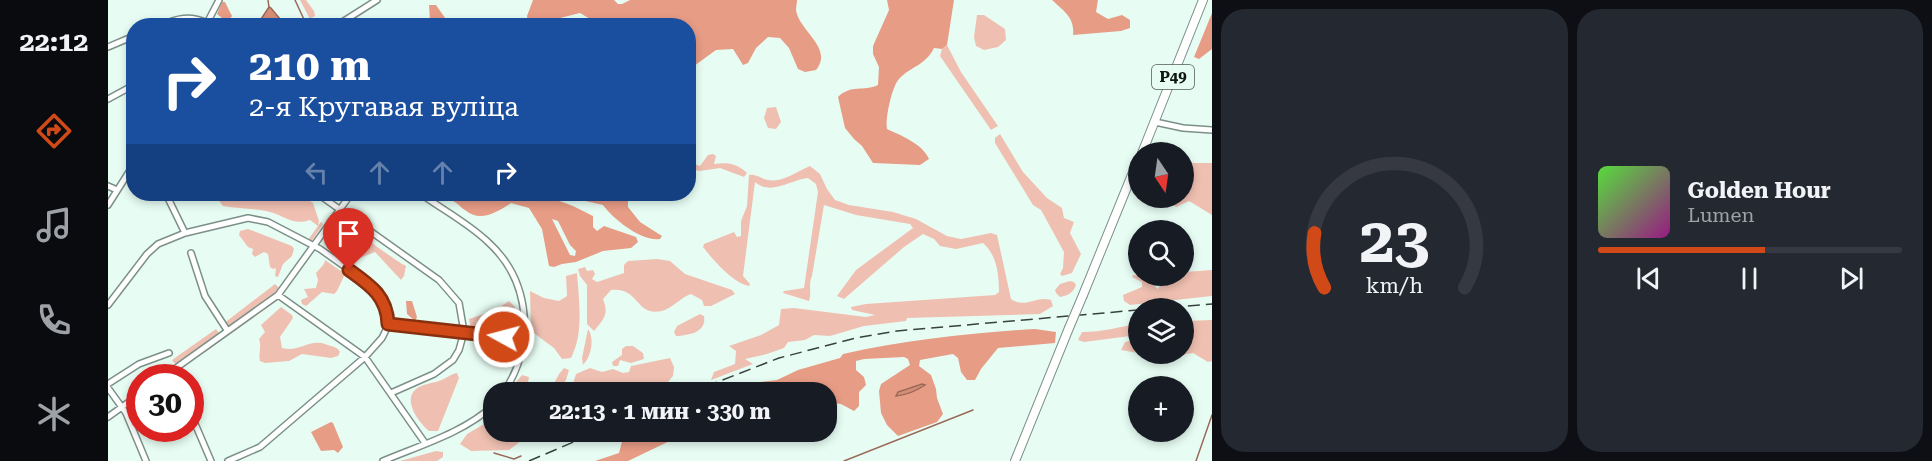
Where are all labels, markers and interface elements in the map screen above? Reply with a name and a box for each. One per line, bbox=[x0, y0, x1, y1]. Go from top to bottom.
text: 22:12 bbox=[20, 26, 88, 58]
text: 210 m bbox=[249, 41, 371, 90]
icon: right bbox=[150, 42, 228, 120]
road number: Р49 bbox=[1152, 65, 1194, 89]
text: 2-я Кругавая вуліца bbox=[249, 91, 519, 123]
icon: directions bbox=[33, 110, 75, 152]
north arrow bbox=[1128, 142, 1194, 208]
map controls bbox=[1128, 142, 1194, 442]
icon: left bbox=[300, 156, 333, 189]
icon: ahead bbox=[363, 156, 396, 189]
icon: ahead bbox=[426, 156, 459, 189]
icon: right bbox=[489, 156, 522, 189]
text: Golden Hour bbox=[1688, 178, 1831, 203]
text: Lumen bbox=[1688, 203, 1754, 227]
icon: music bbox=[33, 204, 75, 246]
text: 23 bbox=[1359, 204, 1429, 277]
pin bbox=[323, 208, 374, 270]
icon: arrive bbox=[332, 217, 365, 250]
button: search bbox=[1128, 220, 1194, 286]
icon: previous bbox=[1632, 262, 1665, 295]
icon: pause bbox=[1733, 262, 1766, 295]
icon: next bbox=[1835, 262, 1868, 295]
text: km/h bbox=[1366, 273, 1423, 298]
button: layers bbox=[1128, 298, 1194, 364]
icon: phone bbox=[33, 299, 75, 341]
position arrow bbox=[472, 305, 536, 369]
speed limit sign: 30 bbox=[126, 364, 204, 442]
button: + bbox=[1128, 376, 1194, 442]
icon: climate bbox=[33, 393, 75, 435]
text: 22:13 · 1 мин · 330 m bbox=[549, 399, 771, 424]

